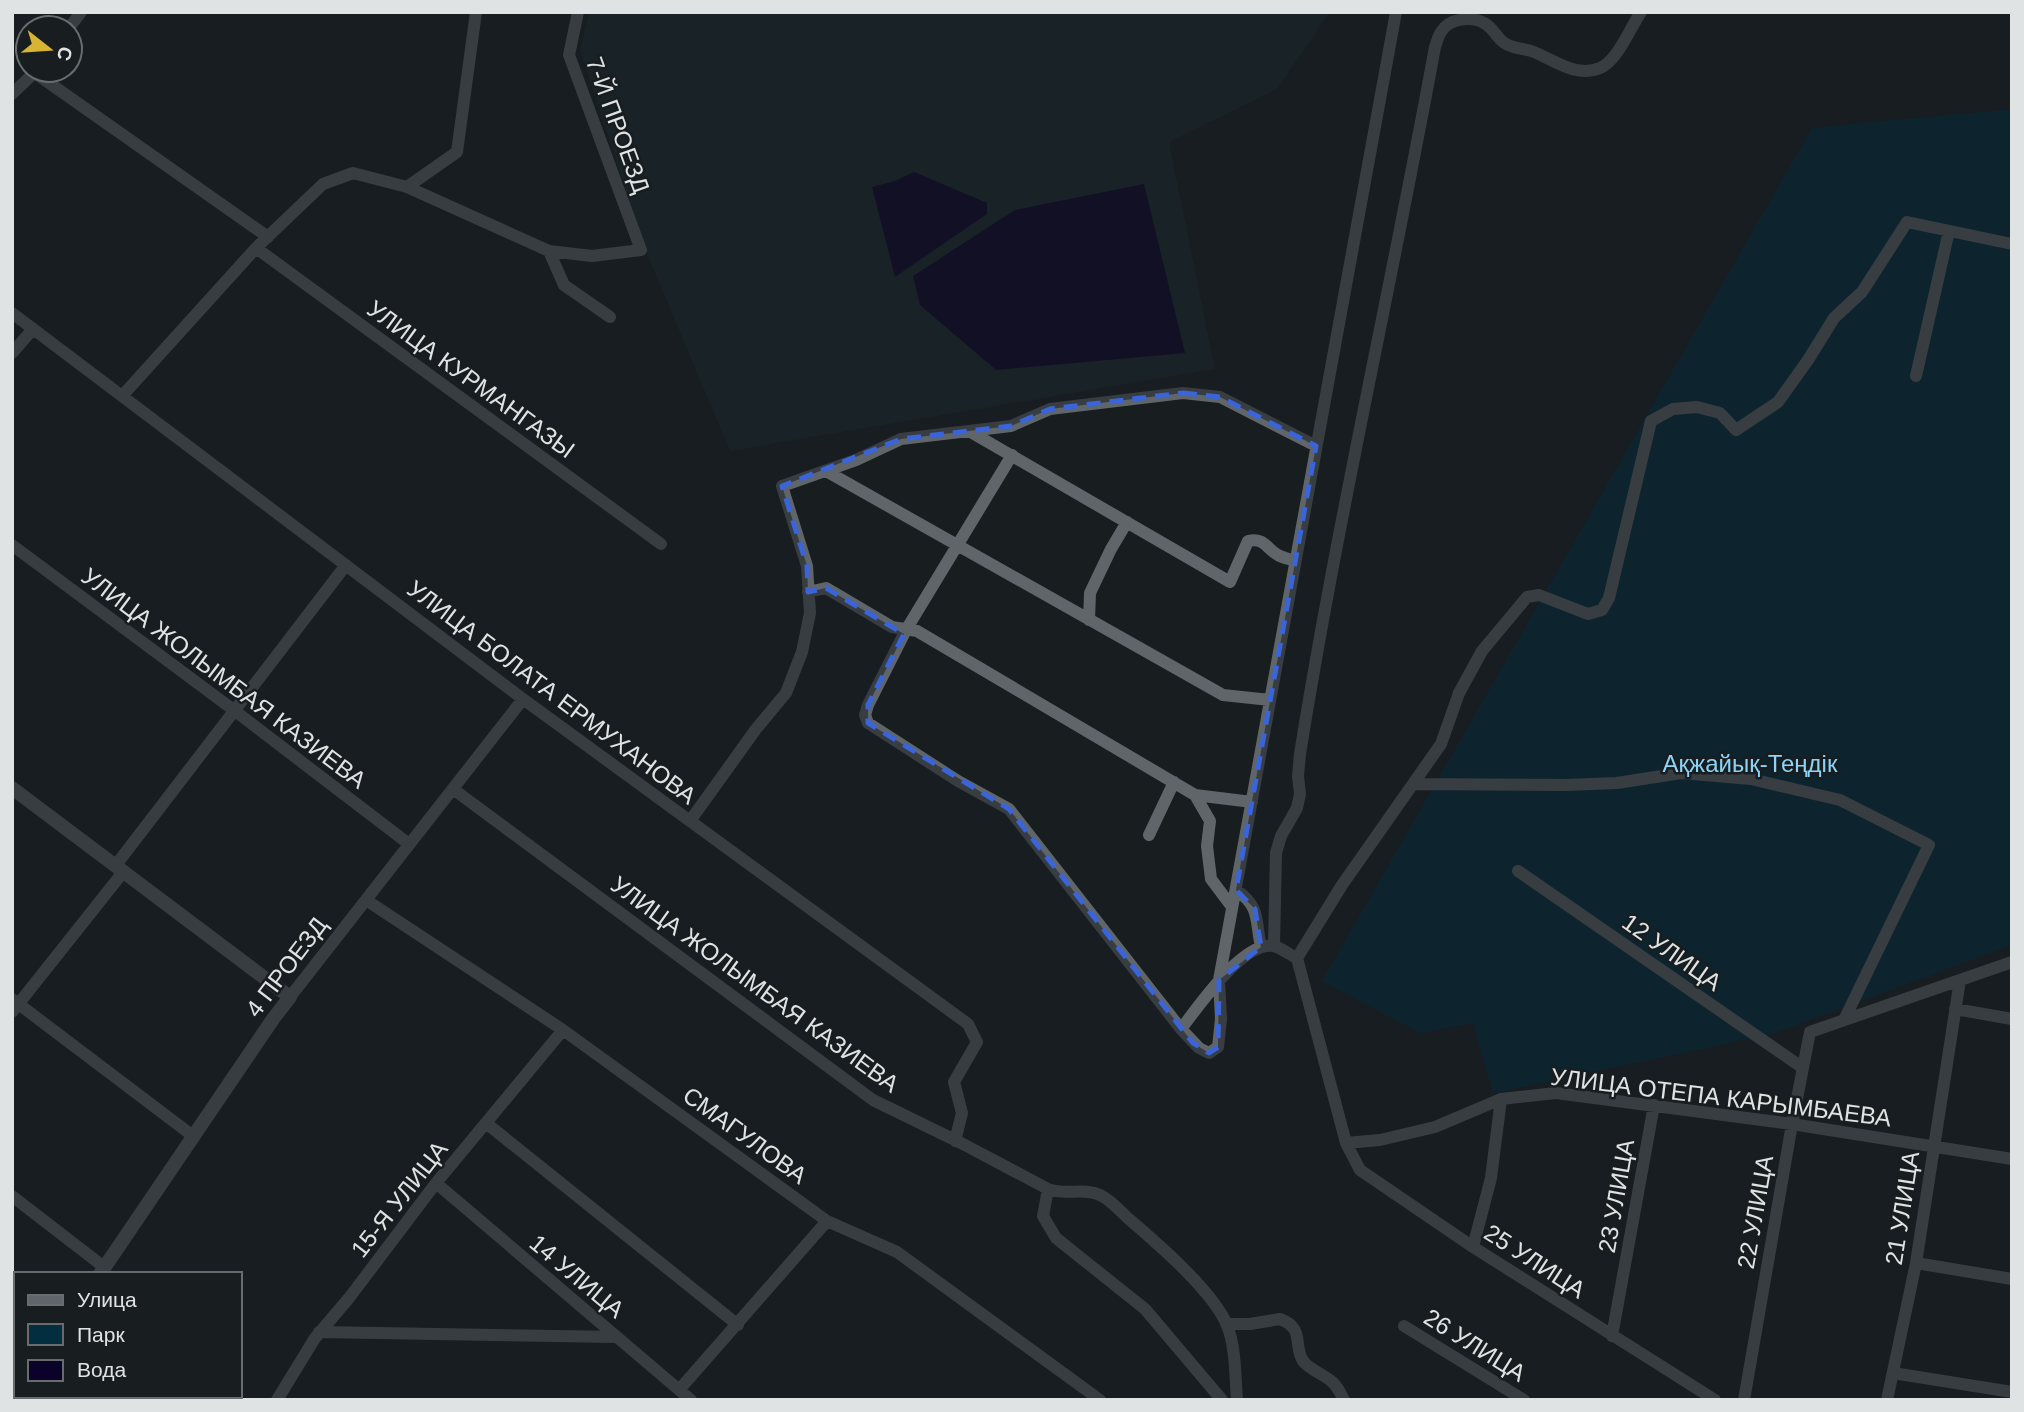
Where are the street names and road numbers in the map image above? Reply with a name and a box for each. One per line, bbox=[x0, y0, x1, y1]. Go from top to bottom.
street label: 7-Й ПРОЕЗД bbox=[581, 53, 655, 197]
street label: УЛИЦА КУРМАНГАЗЫ bbox=[362, 295, 580, 463]
street label: УЛИЦА ЖОЛЫМБАЯ КАЗИЕВА bbox=[77, 562, 371, 794]
street label: УЛИЦА БОЛАТА ЕРМУХАНОВА bbox=[402, 575, 702, 809]
street label: УЛИЦА ЖОЛЫМБАЯ КАЗИЕВА bbox=[606, 871, 904, 1097]
street label: 12 УЛИЦА bbox=[1617, 908, 1727, 996]
street label: 4 ПРОЕЗД bbox=[240, 912, 332, 1022]
street label: УЛИЦА ОТЕПА КАРЫМБАЕВА bbox=[1549, 1063, 1893, 1131]
street label: СМАГУЛОВА bbox=[678, 1081, 812, 1189]
street label: 15-Я УЛИЦА bbox=[345, 1136, 453, 1262]
street label: 23 УЛИЦА bbox=[1593, 1137, 1639, 1255]
street label: 21 УЛИЦА bbox=[1880, 1149, 1924, 1267]
street label: 22 УЛИЦА bbox=[1732, 1153, 1778, 1271]
street label: 25 УЛИЦА bbox=[1480, 1218, 1590, 1304]
street label: 14 УЛИЦА bbox=[524, 1229, 630, 1323]
street label: 26 УЛИЦА bbox=[1419, 1303, 1531, 1387]

